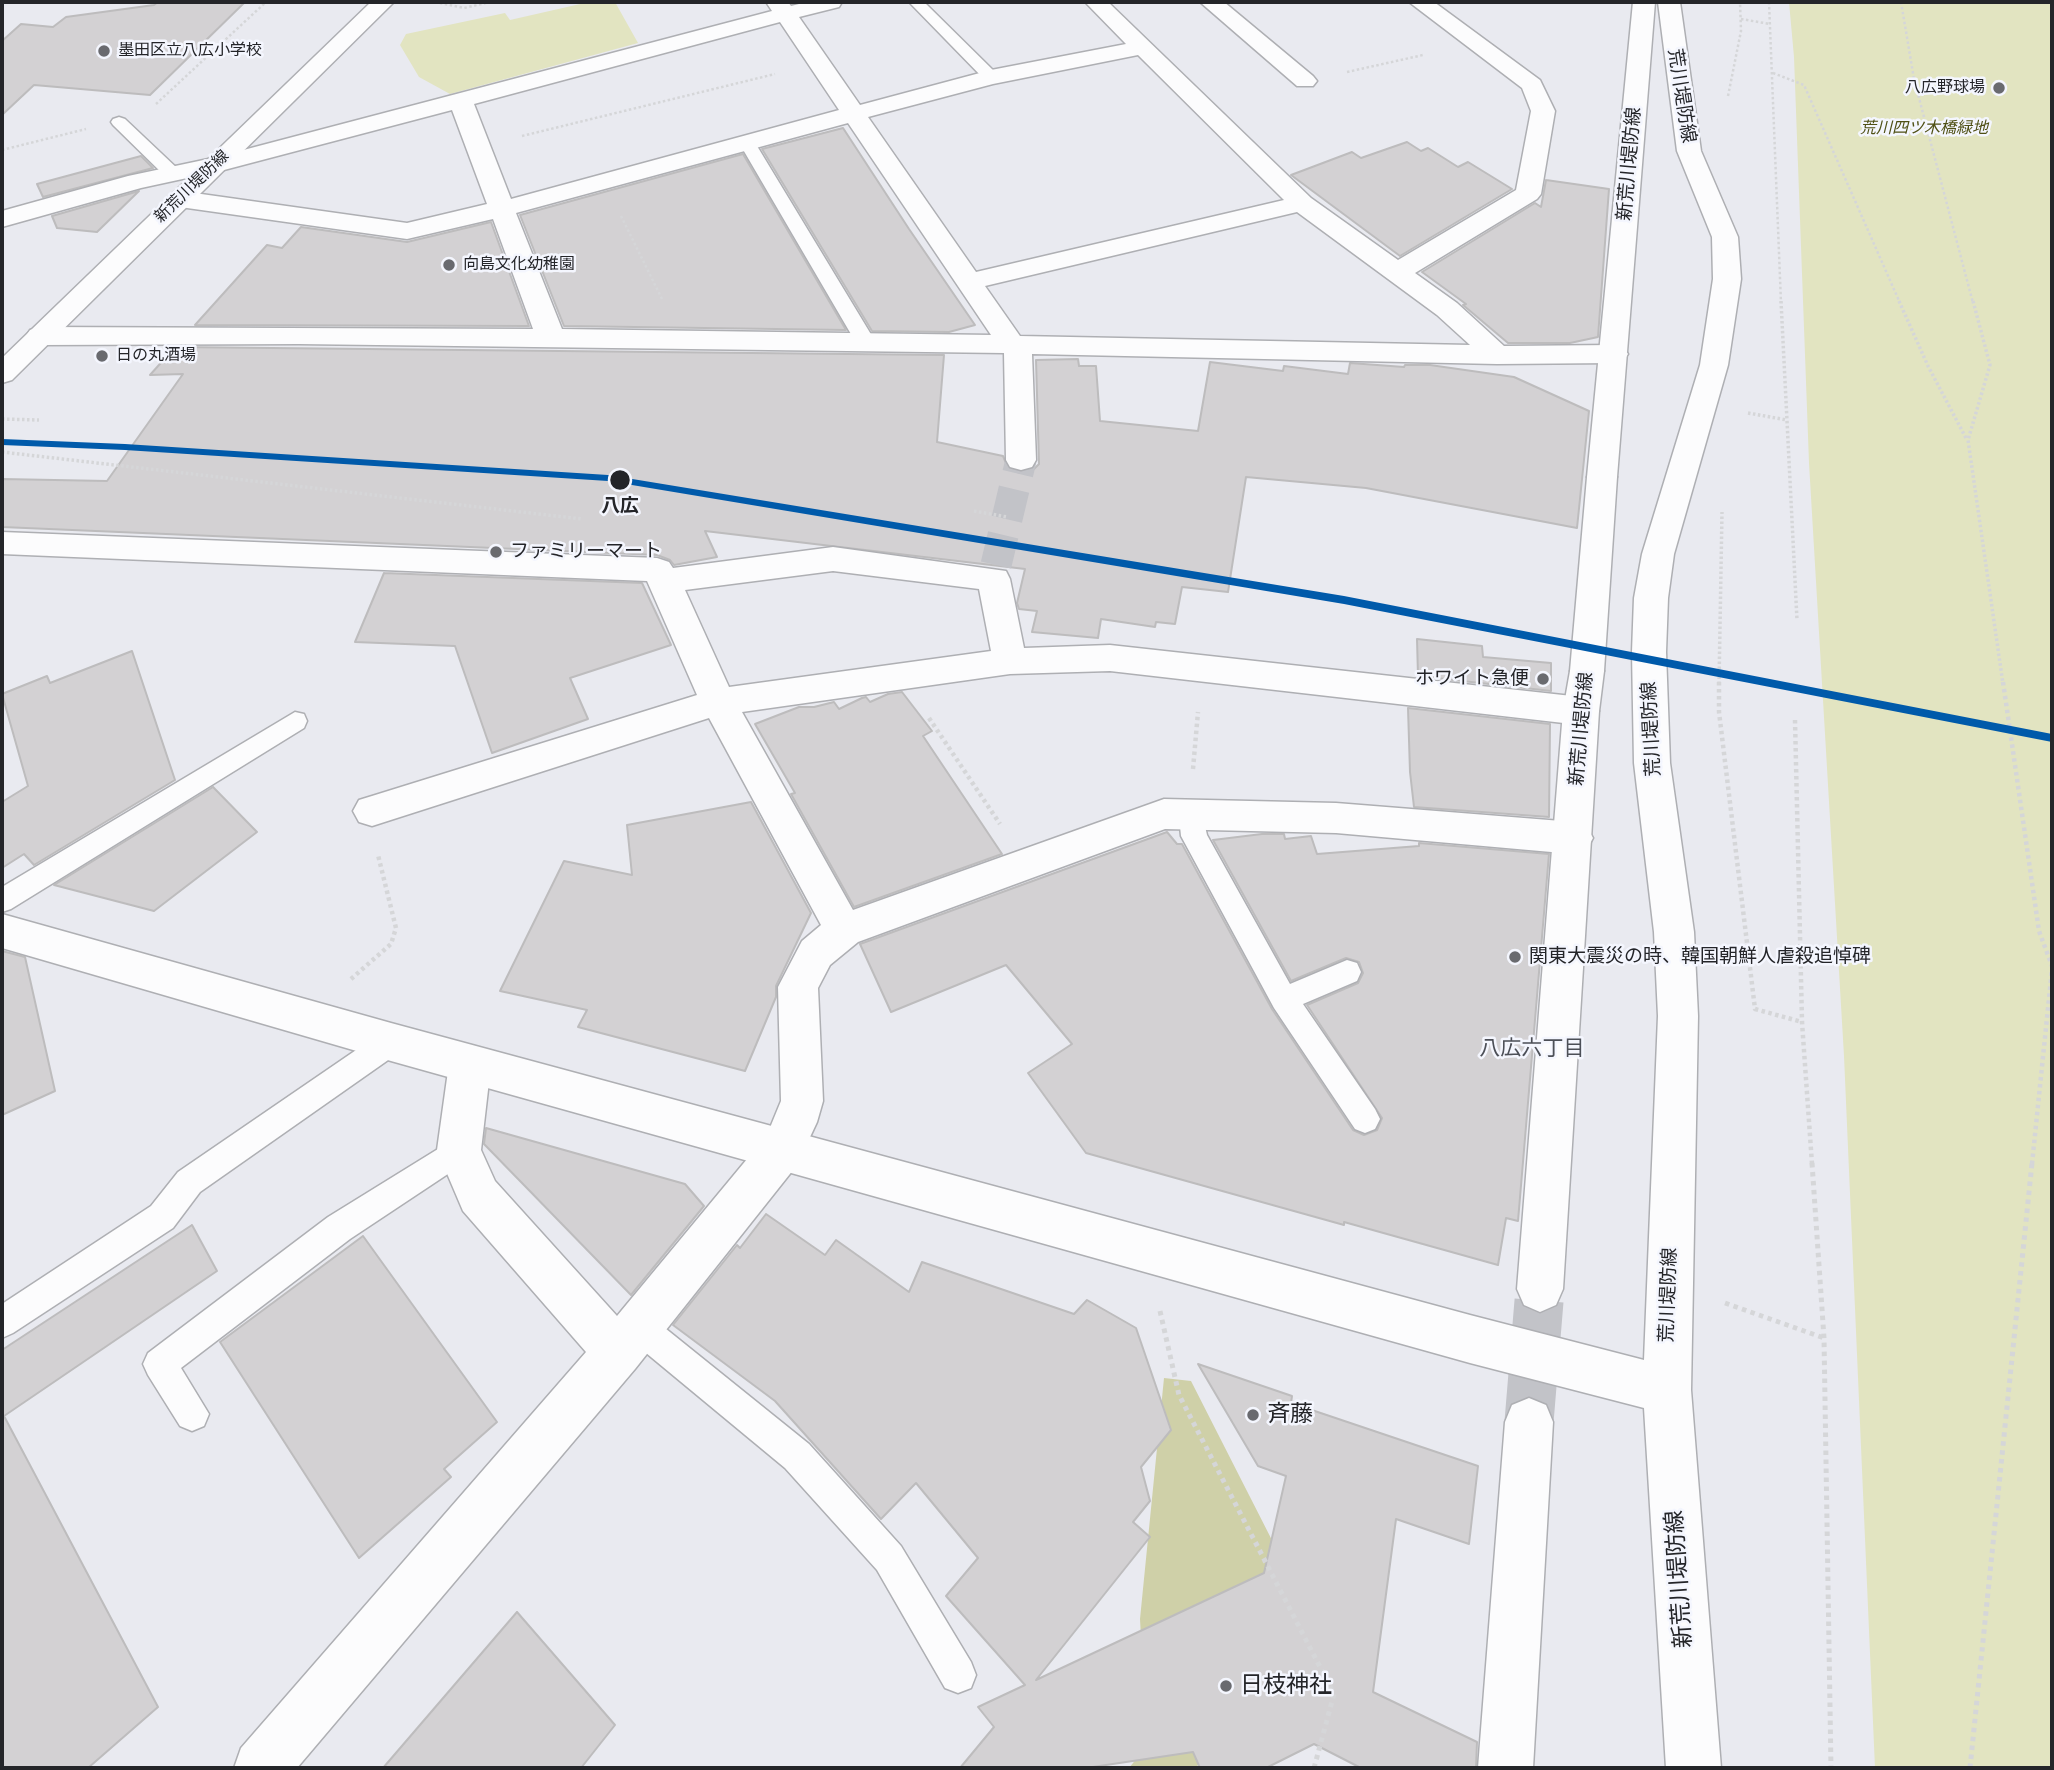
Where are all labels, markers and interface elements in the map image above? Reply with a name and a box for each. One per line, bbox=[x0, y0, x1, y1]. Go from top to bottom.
place label: 墨田区立八広小学校 bbox=[118, 41, 262, 61]
marker: 墨田区立八広小学校 bbox=[96, 43, 112, 59]
street label: 荒川堤防線 bbox=[1662, 47, 1700, 145]
place label: 八広野球場 bbox=[1905, 78, 1985, 98]
marker: 八広野球場 bbox=[1991, 80, 2007, 96]
street label: 新荒川堤防線 bbox=[1614, 106, 1646, 222]
park label: 荒川四ツ木橋緑地 bbox=[1860, 119, 1988, 139]
street label: 新荒川堤防線 bbox=[151, 147, 233, 227]
place label: 向島文化幼稚園 bbox=[463, 255, 575, 275]
marker: 向島文化幼稚園 bbox=[441, 257, 457, 273]
place label: 日の丸酒場 bbox=[116, 346, 196, 366]
marker: 日の丸酒場 bbox=[94, 348, 110, 364]
marker: 八広 bbox=[608, 468, 632, 492]
place label: 八広 bbox=[601, 496, 639, 518]
place label: ファミリーマート bbox=[510, 541, 662, 563]
marker: ファミリーマート bbox=[488, 544, 504, 560]
place label: ホワイト急便 bbox=[1415, 668, 1529, 690]
marker: ホワイト急便 bbox=[1535, 671, 1551, 687]
street label: 新荒川堤防線 bbox=[1566, 671, 1598, 787]
street label: 荒川堤防線 bbox=[1638, 681, 1666, 777]
place label: 関東大震災の時、韓国朝鮮人虐殺追悼碑 bbox=[1529, 946, 1871, 968]
marker: 関東大震災の時、韓国朝鮮人虐殺追悼碑 bbox=[1507, 949, 1523, 965]
district label: 八広六丁目 bbox=[1480, 1036, 1584, 1062]
street label: 荒川堤防線 bbox=[1656, 1247, 1682, 1343]
place label: 斉藤 bbox=[1267, 1401, 1313, 1429]
marker: 斉藤 bbox=[1245, 1407, 1261, 1423]
street label: 新荒川堤防線 bbox=[1661, 1509, 1699, 1649]
place label: 日枝神社 bbox=[1240, 1672, 1332, 1700]
marker: 日枝神社 bbox=[1218, 1678, 1234, 1694]

